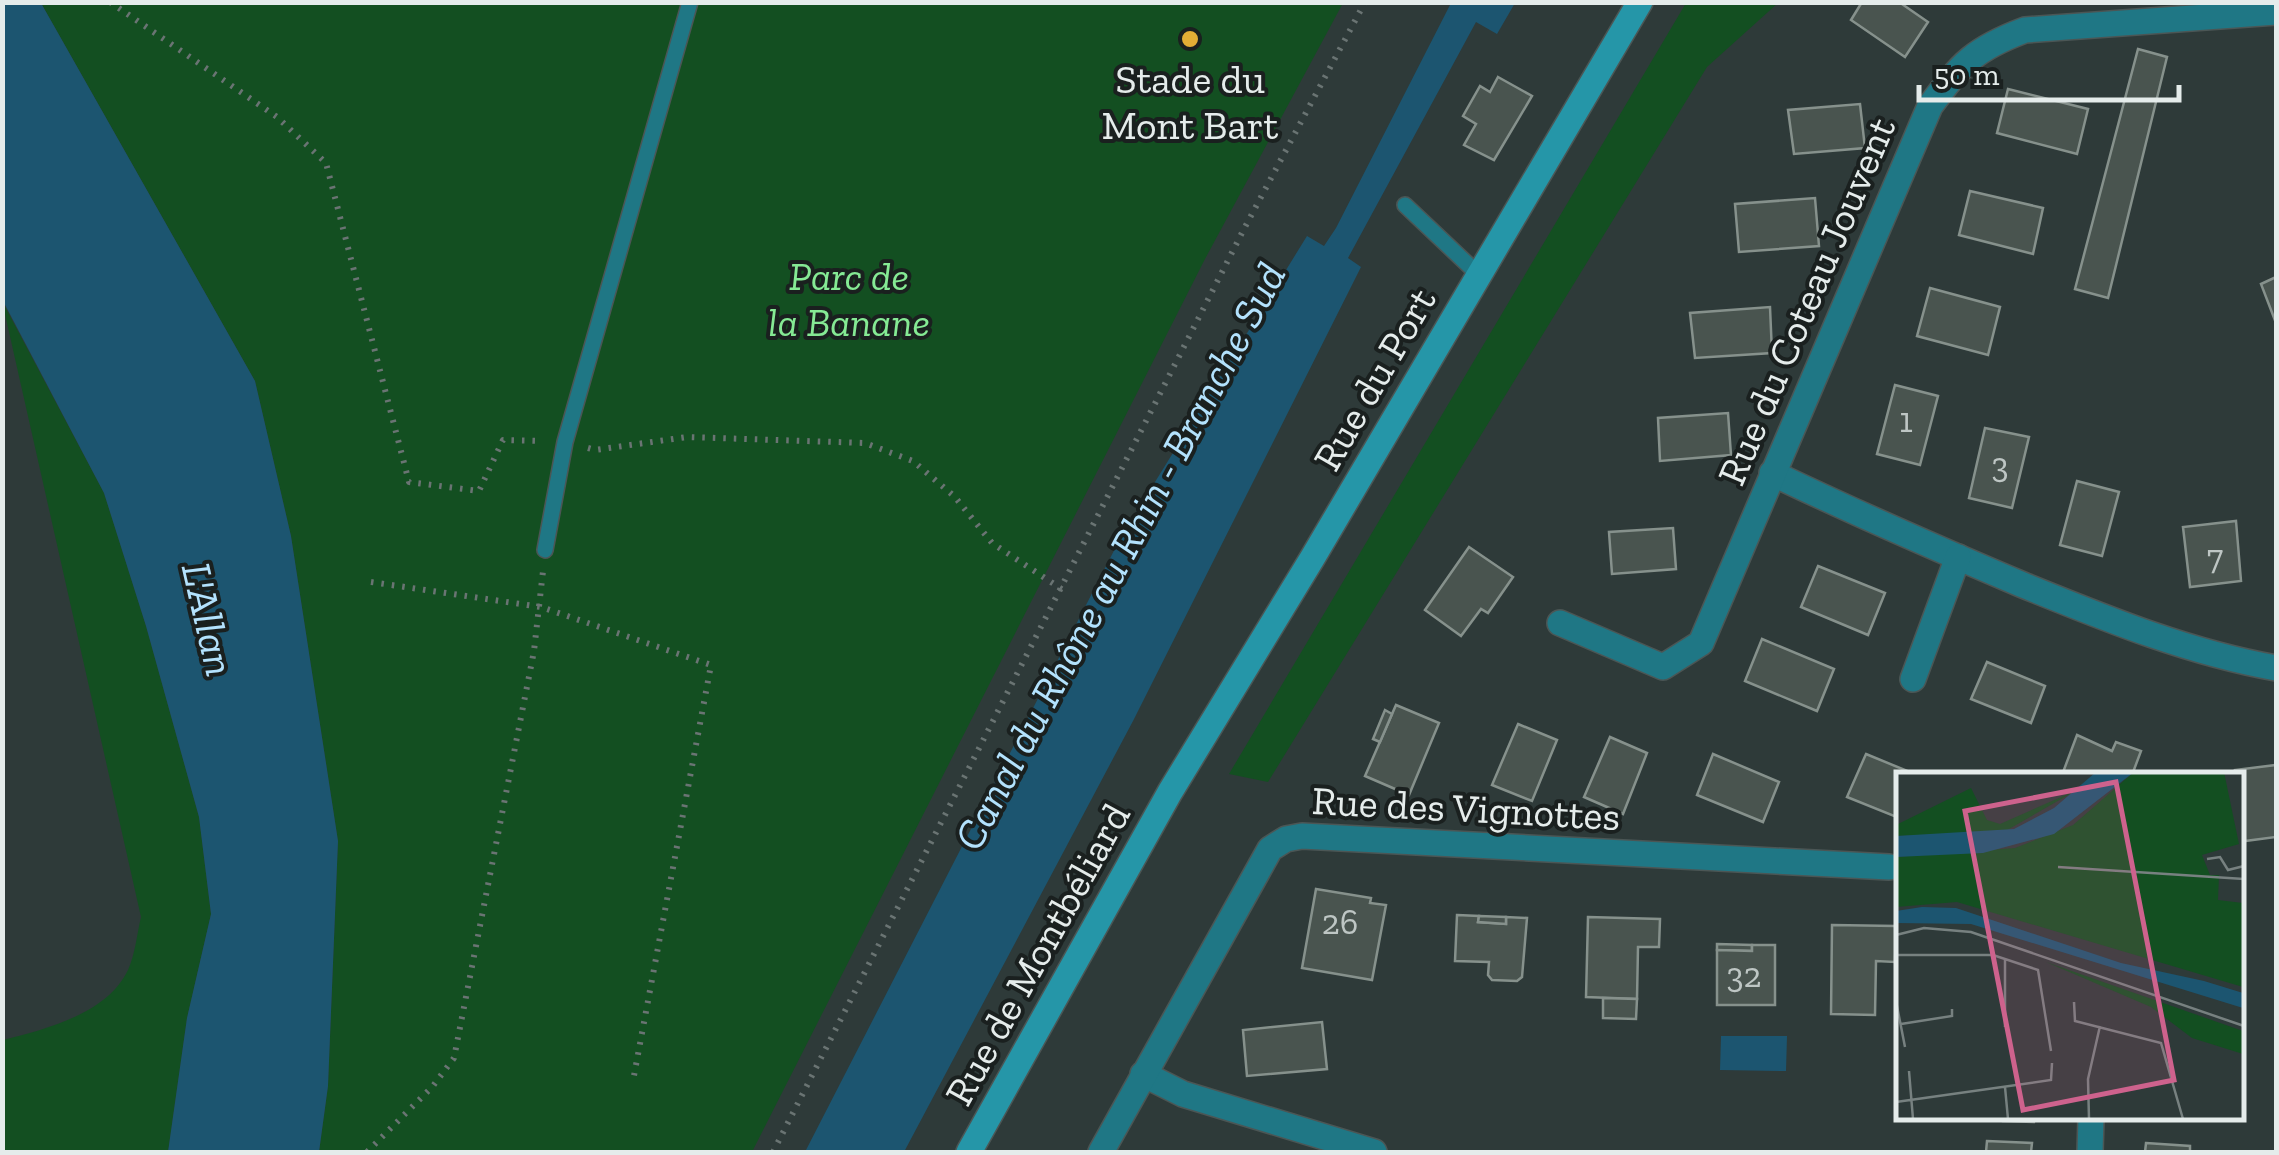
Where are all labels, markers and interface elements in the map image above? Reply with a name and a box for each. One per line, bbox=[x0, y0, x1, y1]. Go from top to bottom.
marker: Stade du Mont Bart bbox=[1179, 28, 1201, 50]
scale bar bbox=[1919, 40, 2179, 102]
place label: Stade du Mont Bart bbox=[1102, 55, 1279, 149]
text: 50 m bbox=[1934, 57, 1999, 93]
street label: Rue du Coteau Jouvent bbox=[1707, 110, 1905, 492]
park label: Parc de la Banane bbox=[768, 252, 930, 346]
water label: Canal du Rhône au Rhin - Branche Sud bbox=[943, 254, 1296, 858]
street label: Rue du Port bbox=[1303, 279, 1446, 479]
house number: 1 bbox=[1899, 399, 1913, 441]
house number: 3 bbox=[1991, 444, 2009, 486]
house number: 7 bbox=[2207, 536, 2223, 578]
water label: L'Allan bbox=[171, 558, 246, 681]
inset map bbox=[1896, 772, 2244, 1120]
street label: Rue des Vignottes bbox=[1311, 776, 1621, 840]
street label: Rue de Montbéliard bbox=[934, 795, 1140, 1113]
house number: 26 bbox=[1322, 901, 1358, 943]
house number: 32 bbox=[1726, 954, 1762, 996]

